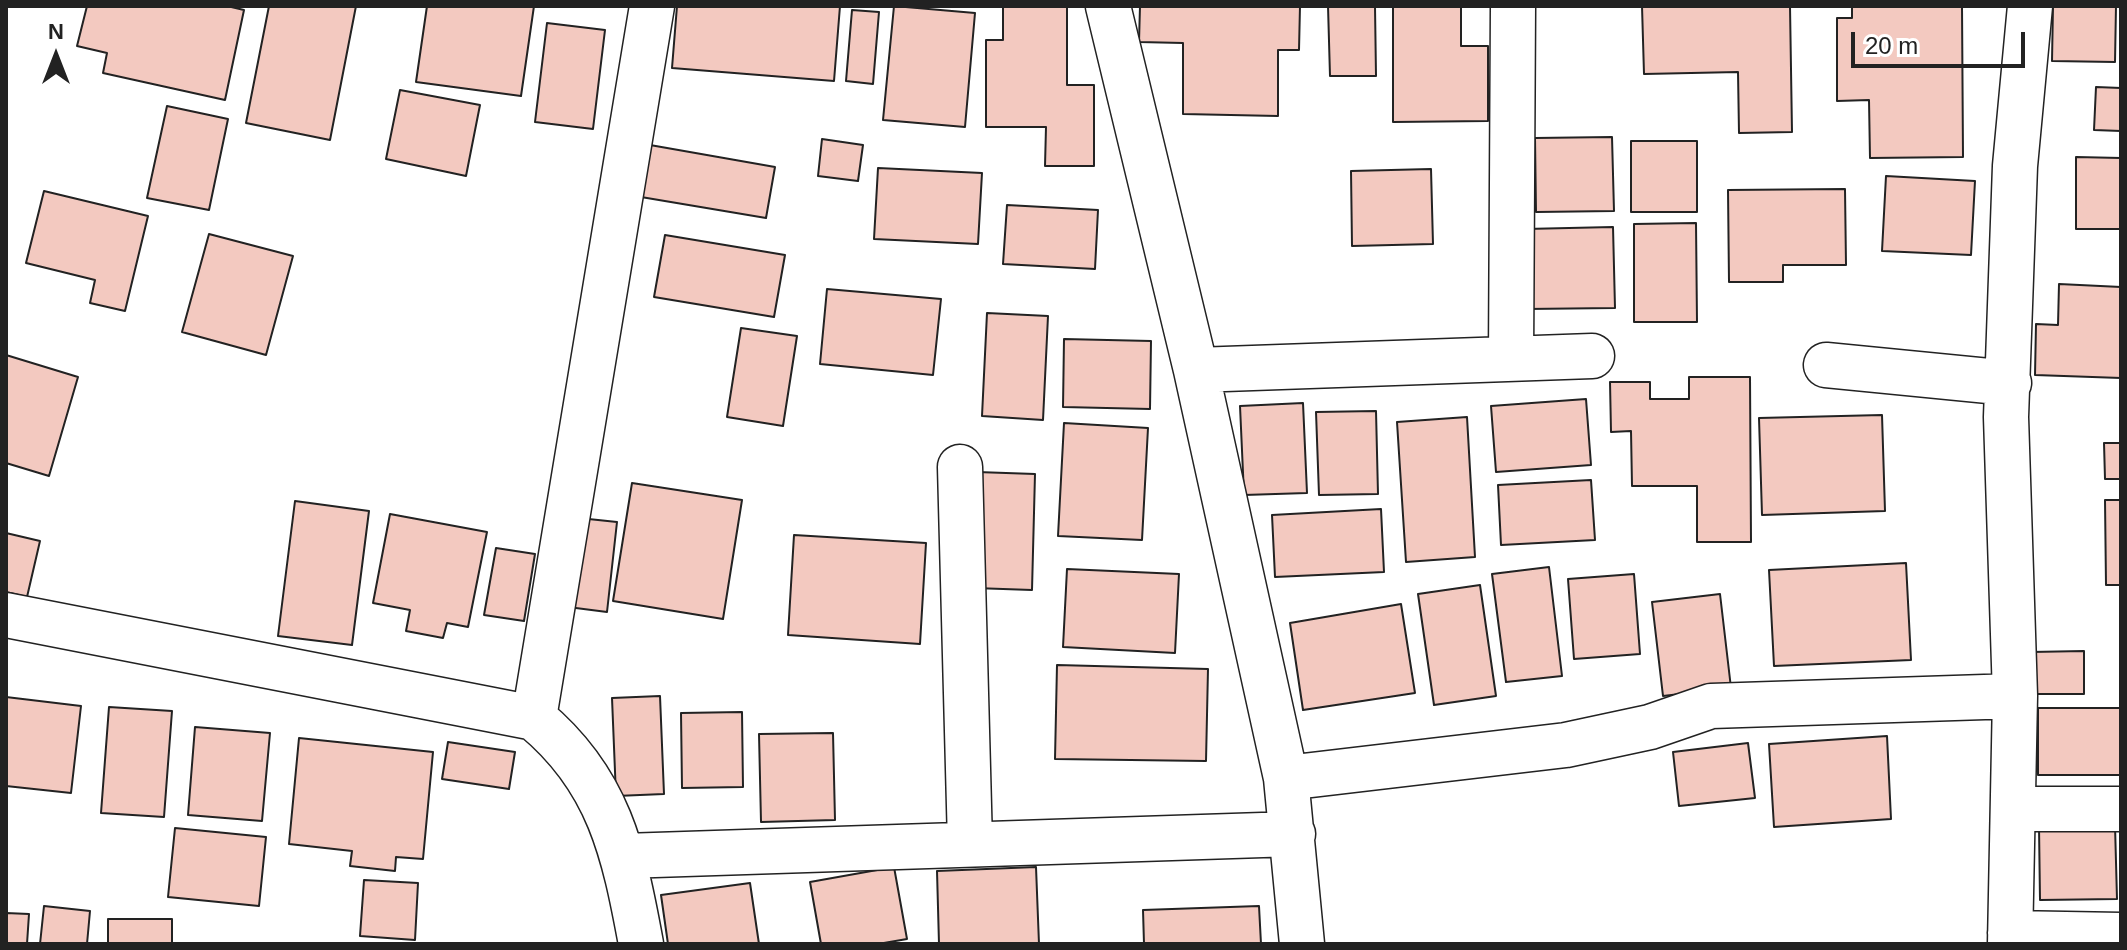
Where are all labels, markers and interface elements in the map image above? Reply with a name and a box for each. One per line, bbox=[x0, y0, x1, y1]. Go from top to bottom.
north arrow bbox=[16, 16, 96, 96]
scale bar bbox=[1855, 16, 2029, 66]
text: N bbox=[48, 19, 64, 44]
text: 20 m bbox=[1865, 32, 1918, 59]

